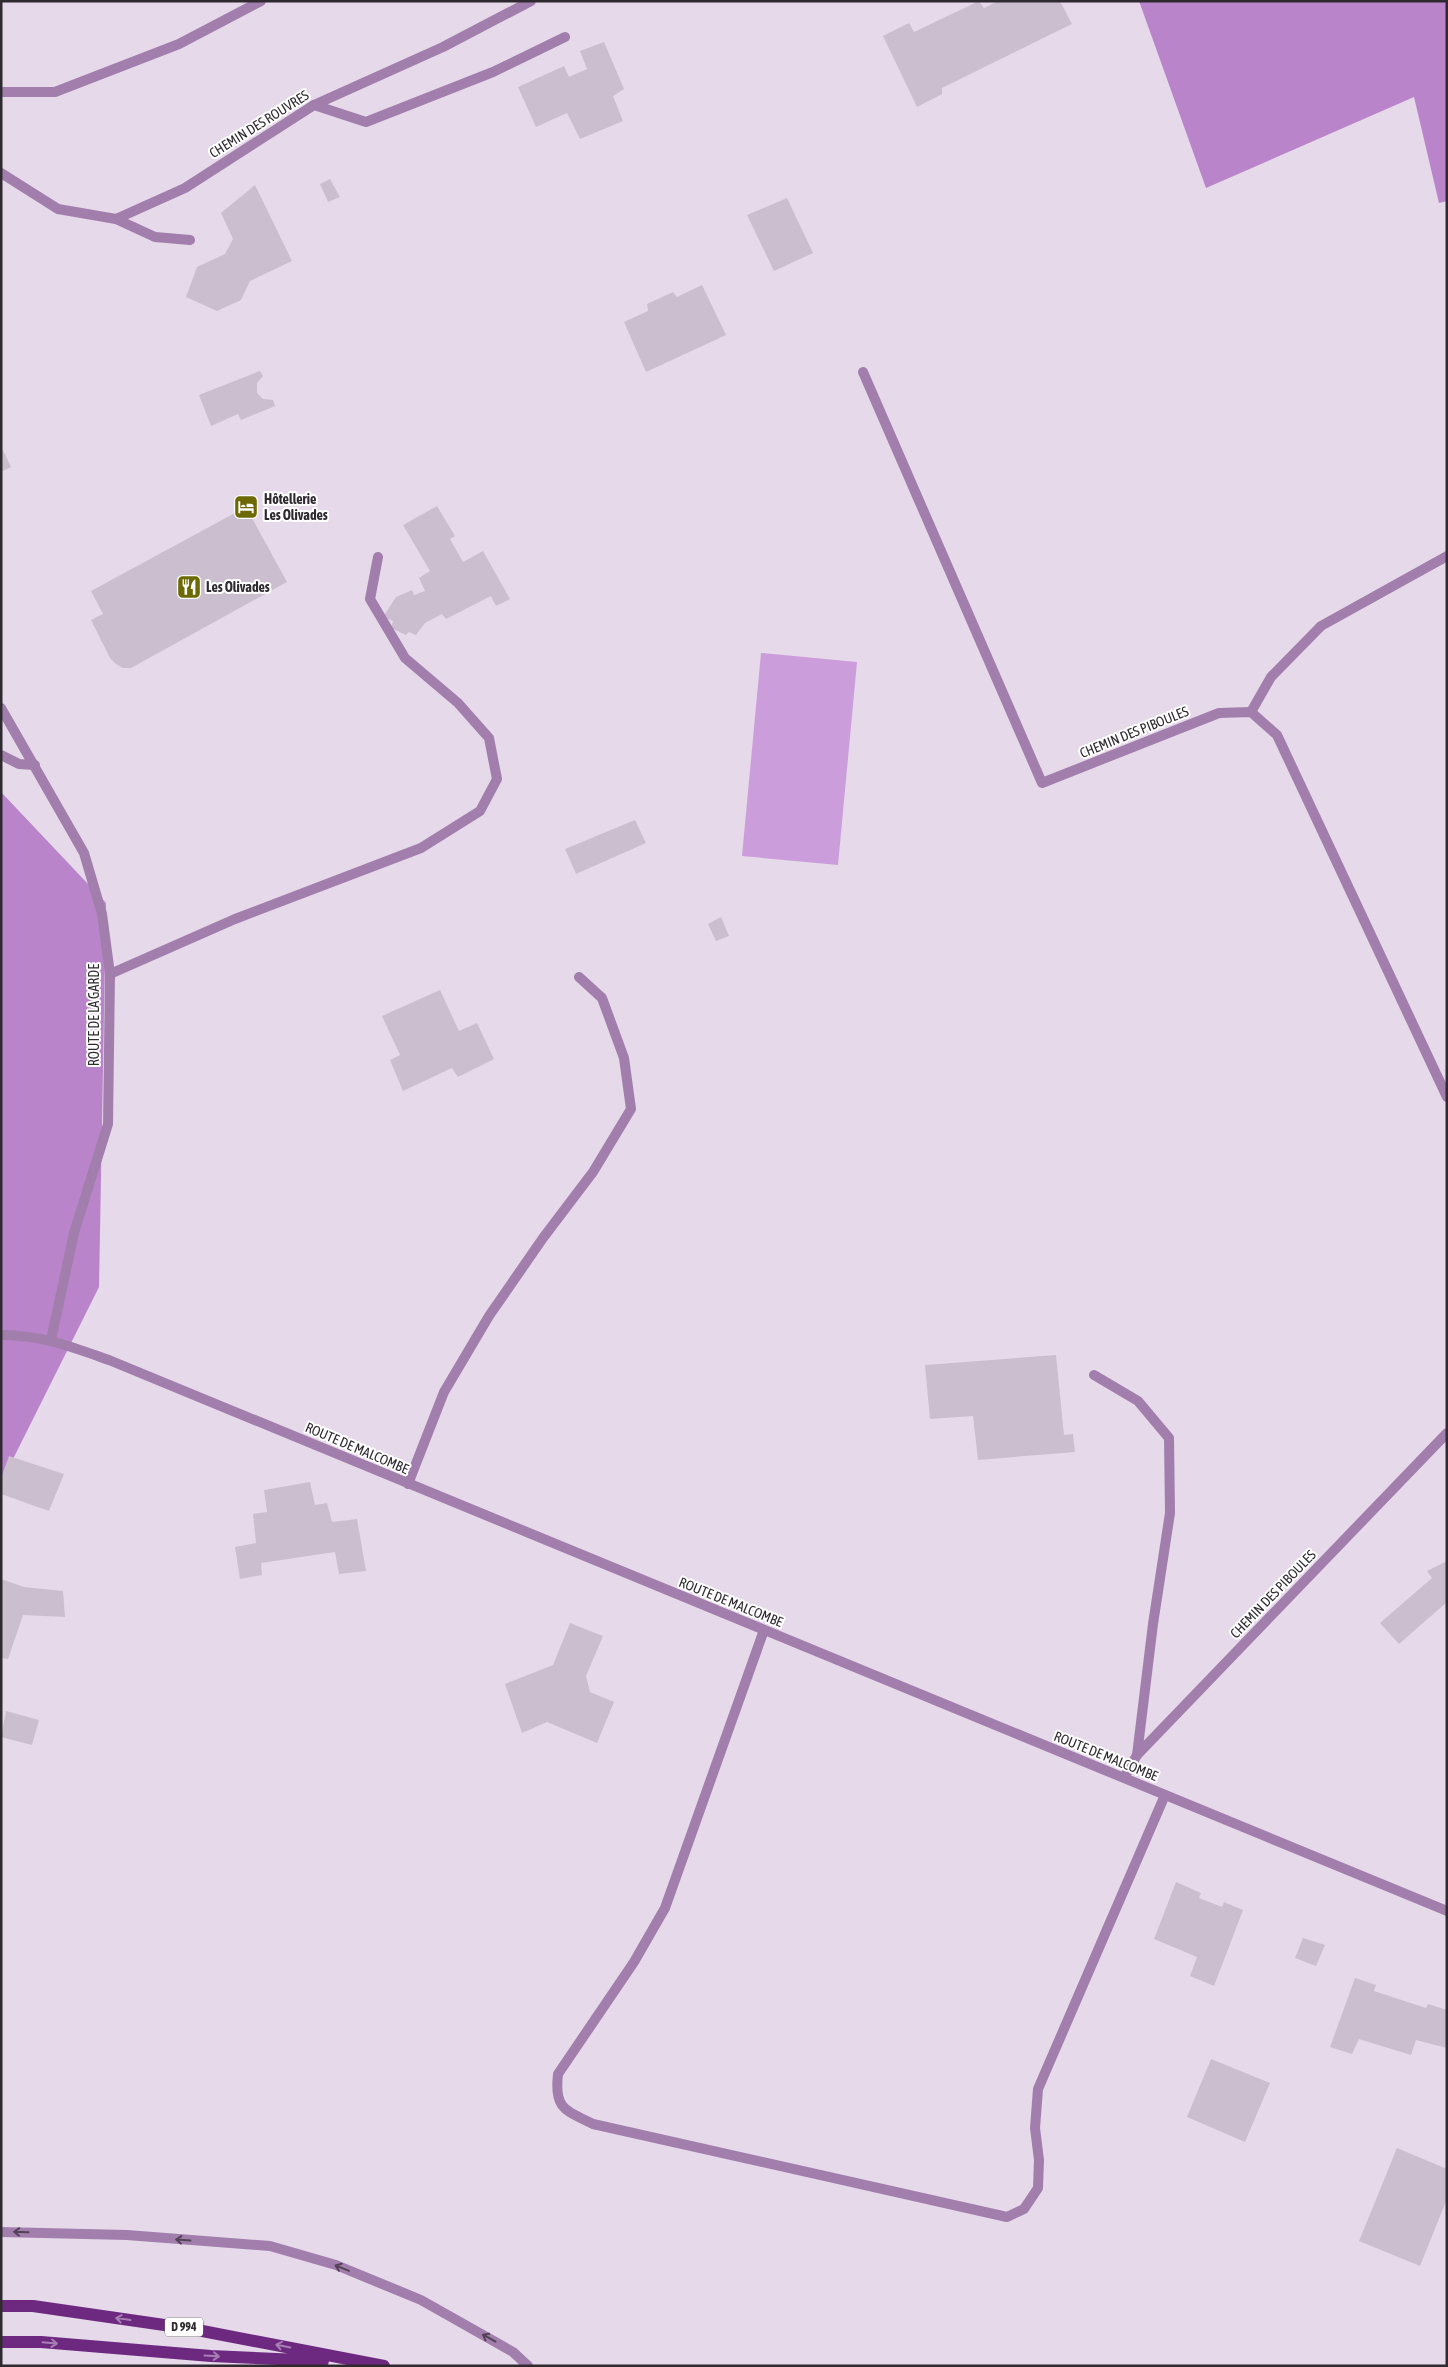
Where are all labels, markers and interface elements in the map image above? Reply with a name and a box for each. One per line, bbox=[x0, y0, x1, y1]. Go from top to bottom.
street label: CHEMIN DES ROUVRES bbox=[206, 87, 312, 161]
place label: Hôtellerie Les Olivades bbox=[264, 491, 328, 523]
hotel icon: Hôtellerie Les Olivades bbox=[233, 494, 259, 520]
restaurant icon: Les Olivades bbox=[176, 574, 202, 600]
place label: Les Olivades bbox=[206, 579, 270, 595]
street label: CHEMIN DES PIBOULES bbox=[1077, 703, 1191, 761]
street label: ROUTE DE LA GARDE bbox=[86, 964, 102, 1066]
street label: ROUTE DE MALCOMBE bbox=[303, 1419, 411, 1477]
street label: CHEMIN DES PIBOULES bbox=[1227, 1547, 1319, 1641]
street label: ROUTE DE MALCOMBE bbox=[677, 1574, 785, 1630]
street label: ROUTE DE MALCOMBE bbox=[1052, 1728, 1160, 1784]
one-way arrow bbox=[13, 2228, 29, 2237]
one-way arrow bbox=[176, 2235, 192, 2244]
one-way arrow bbox=[335, 2263, 351, 2272]
one-way arrow bbox=[116, 2313, 132, 2323]
road number: D 994 bbox=[165, 2318, 203, 2336]
one-way arrow bbox=[481, 2333, 496, 2343]
one-way arrow bbox=[42, 2338, 58, 2347]
one-way arrow bbox=[276, 2341, 292, 2351]
one-way arrow bbox=[204, 2351, 220, 2361]

